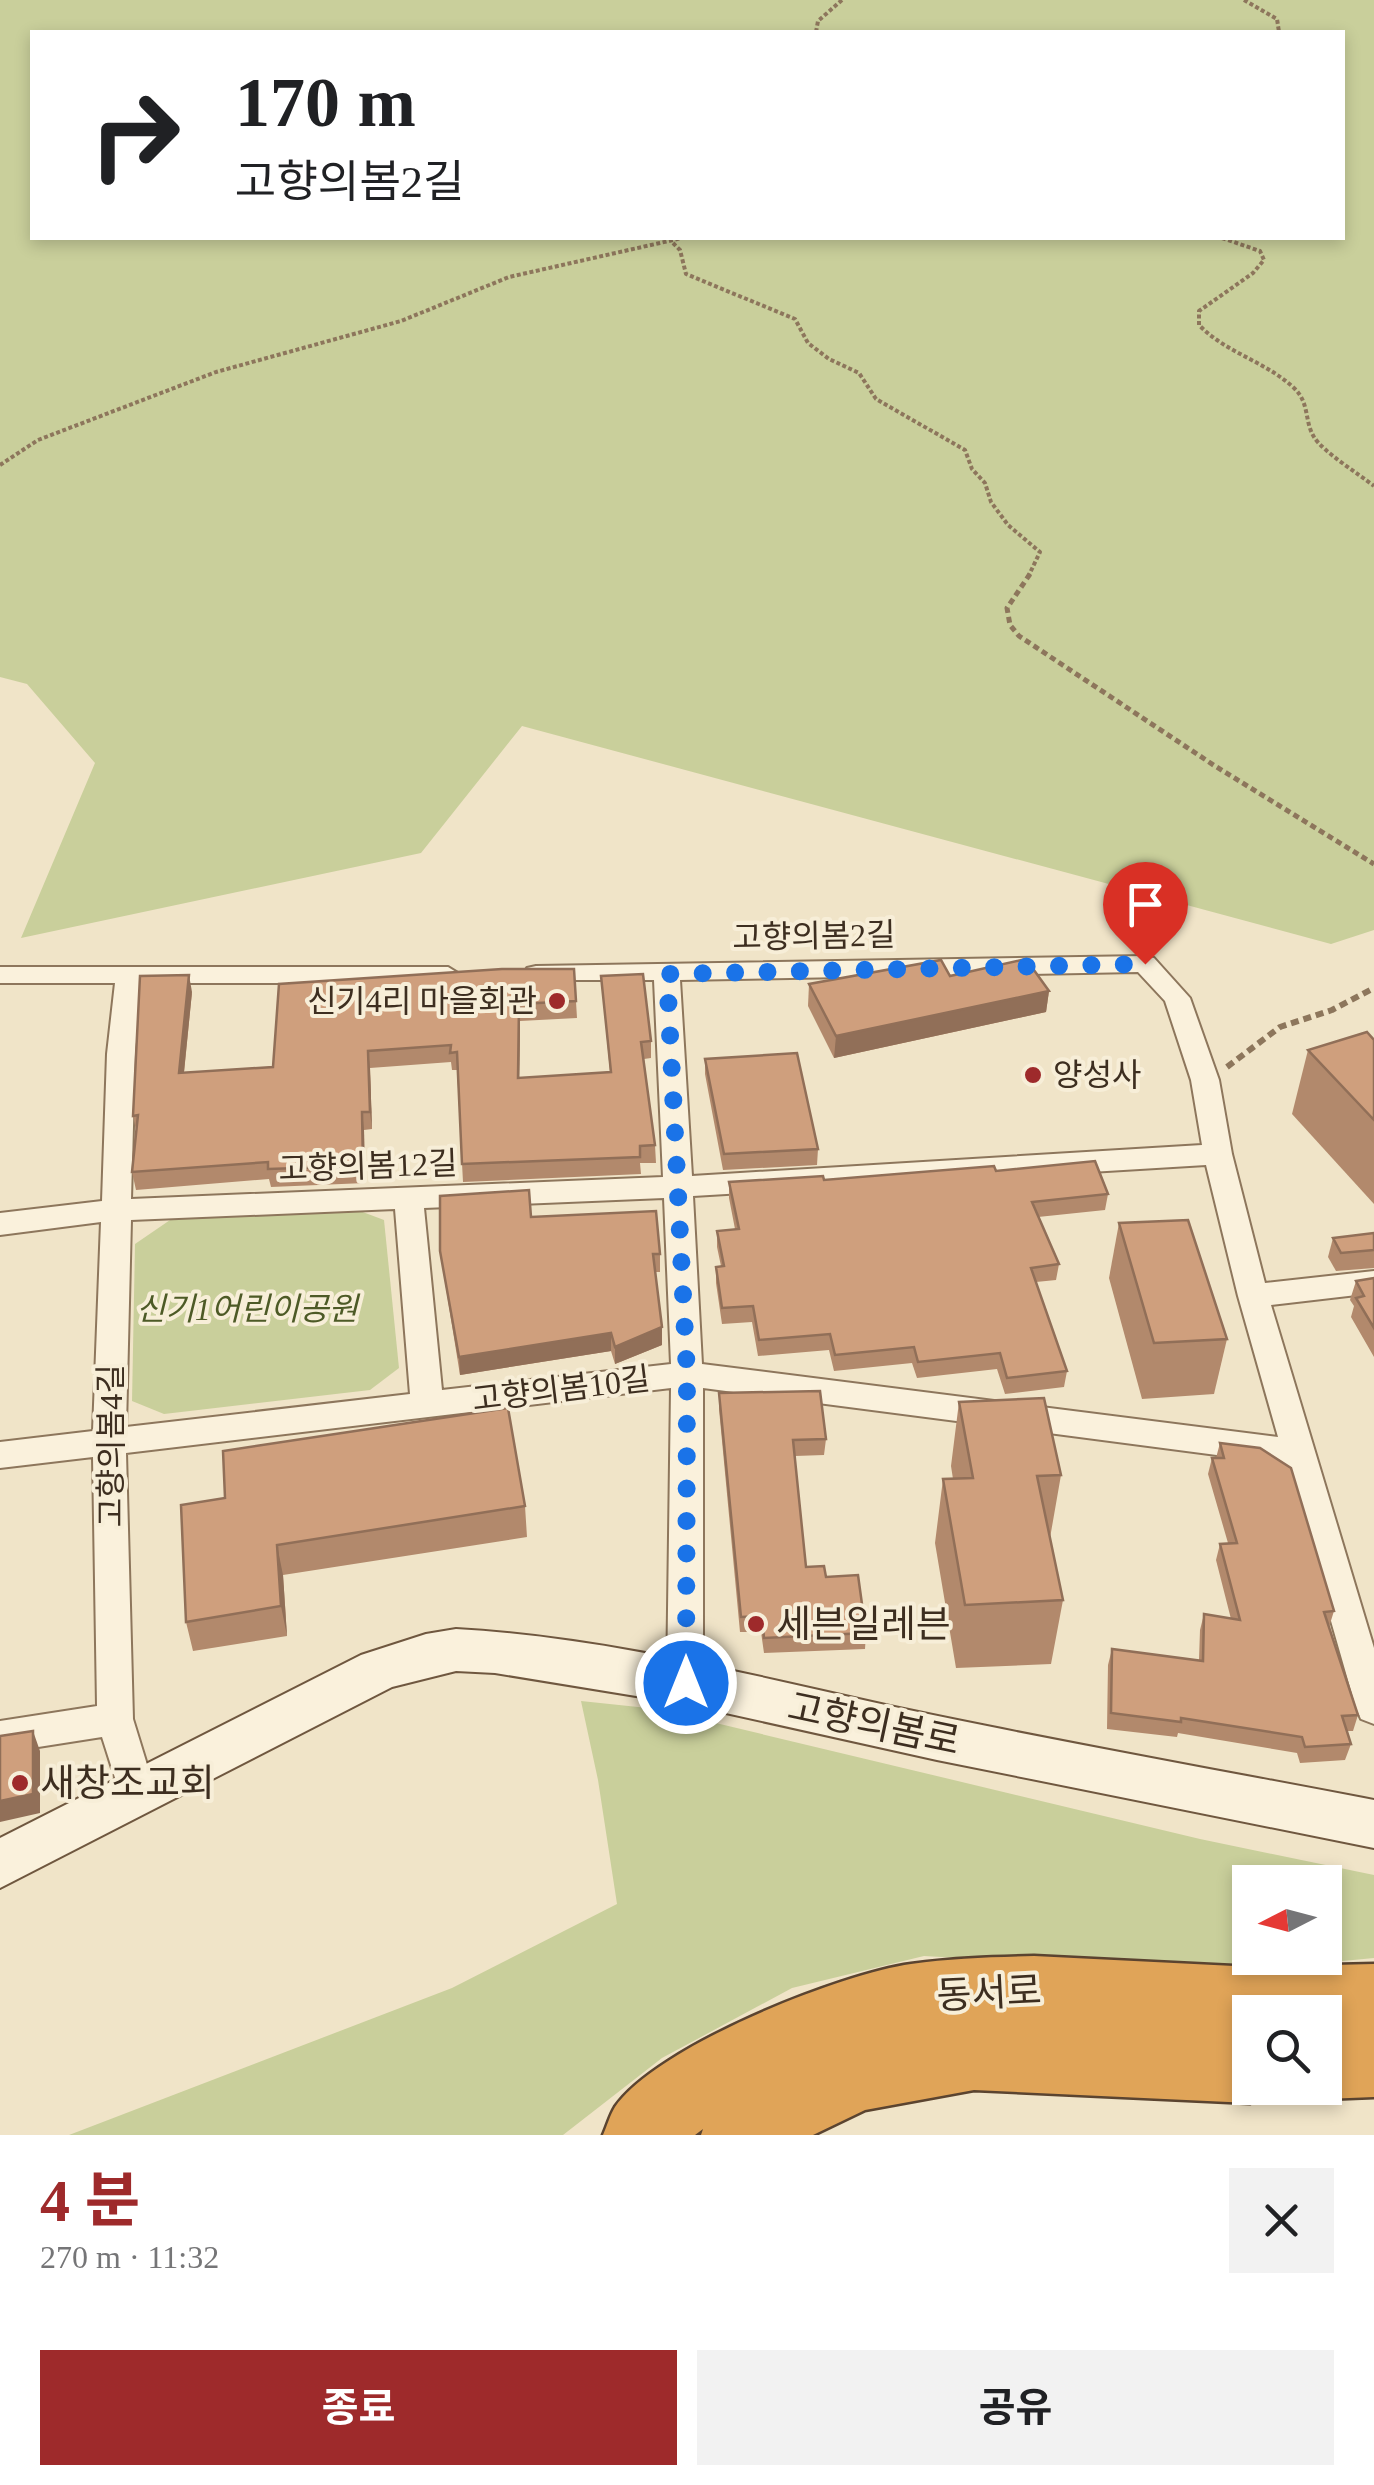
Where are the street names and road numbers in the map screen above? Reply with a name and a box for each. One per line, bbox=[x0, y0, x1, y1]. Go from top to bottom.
street label: 고향의봄2길 bbox=[732, 917, 896, 955]
street label: 고향의봄12길 bbox=[278, 1145, 458, 1187]
street label: 고향의봄10길 bbox=[470, 1360, 652, 1418]
street label: 고향의봄4길 bbox=[93, 1364, 129, 1528]
street label: 고향의봄로 bbox=[784, 1685, 964, 1763]
street label: 동서로 bbox=[936, 1969, 1042, 2017]

